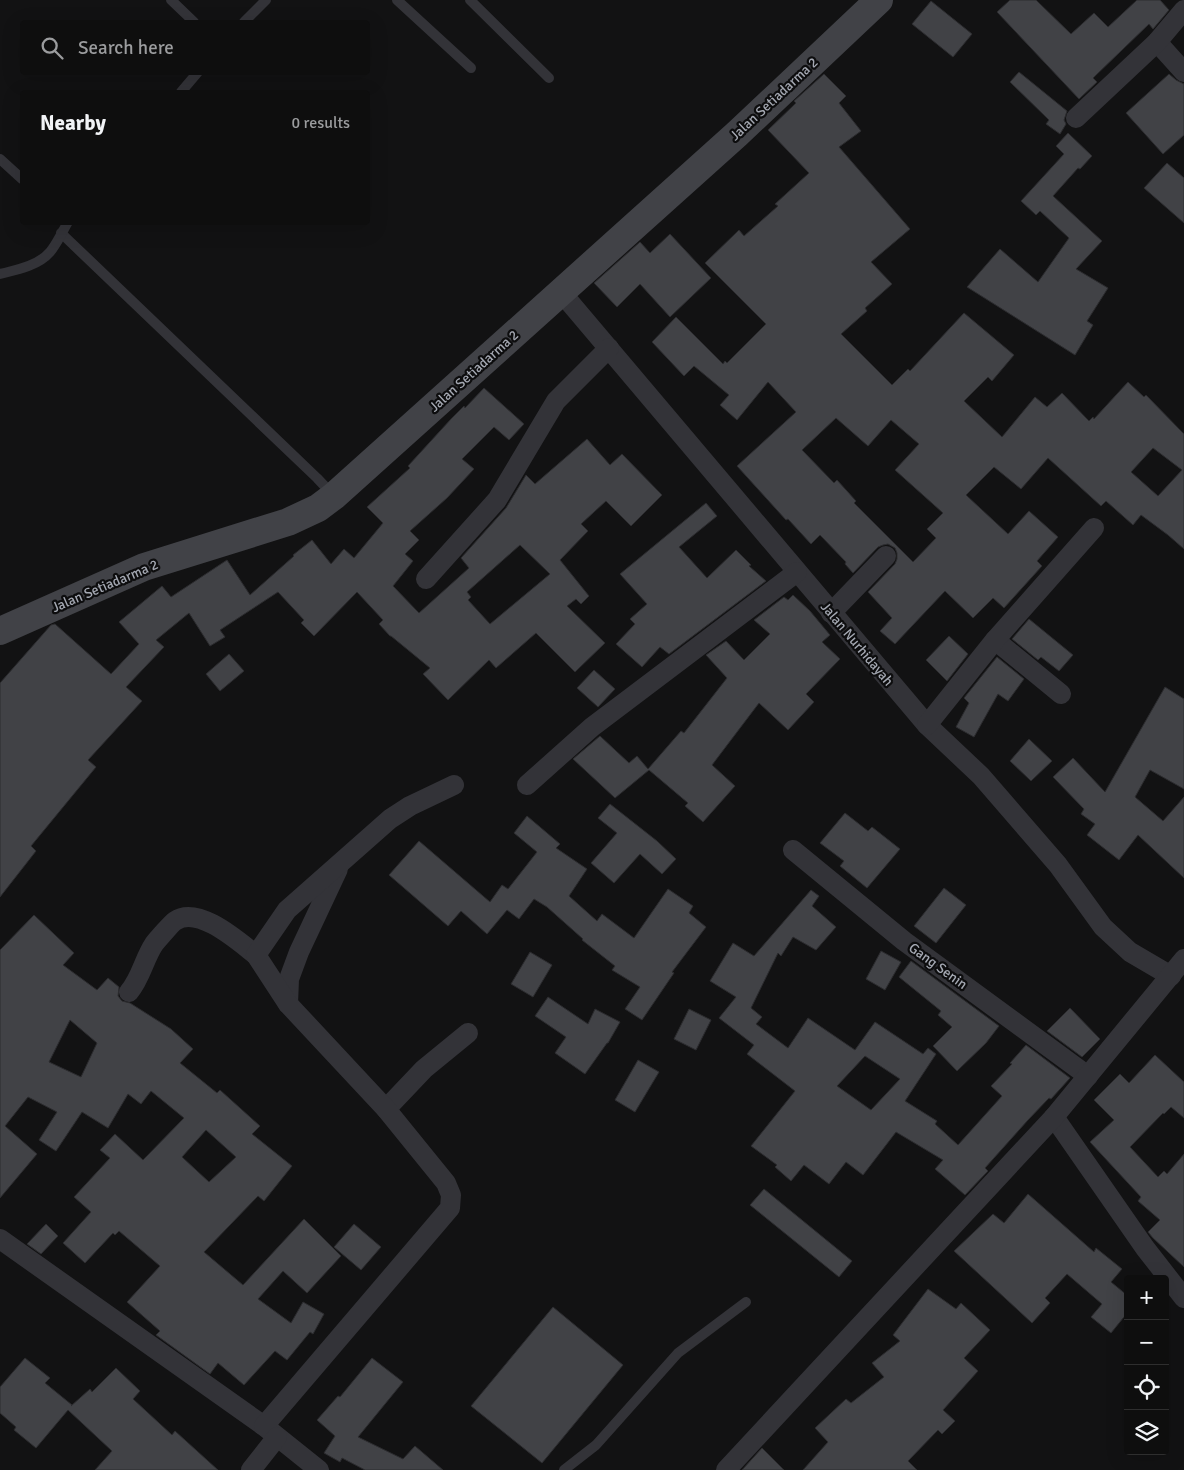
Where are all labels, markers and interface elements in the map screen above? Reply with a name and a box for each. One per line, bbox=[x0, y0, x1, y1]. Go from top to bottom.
search box bbox=[20, 20, 370, 75]
icon: search bbox=[38, 34, 66, 62]
text: Search here bbox=[78, 36, 174, 60]
street label: Jalan Setiadarma 2 bbox=[726, 54, 822, 144]
text: Nearby bbox=[40, 110, 106, 136]
text: 0 results bbox=[291, 113, 350, 133]
street label: Jalan Setiadarma 2 bbox=[426, 326, 522, 416]
street label: Jalan Setiadarma 2 bbox=[49, 556, 161, 616]
street label: Jalan Nurhidayah bbox=[817, 599, 897, 689]
street label: Gang Senin bbox=[905, 939, 971, 993]
map controls bbox=[1124, 1275, 1169, 1455]
button: + bbox=[1124, 1275, 1169, 1320]
button: − bbox=[1124, 1320, 1169, 1365]
button: locate bbox=[1124, 1365, 1169, 1410]
button: layers bbox=[1124, 1410, 1169, 1455]

